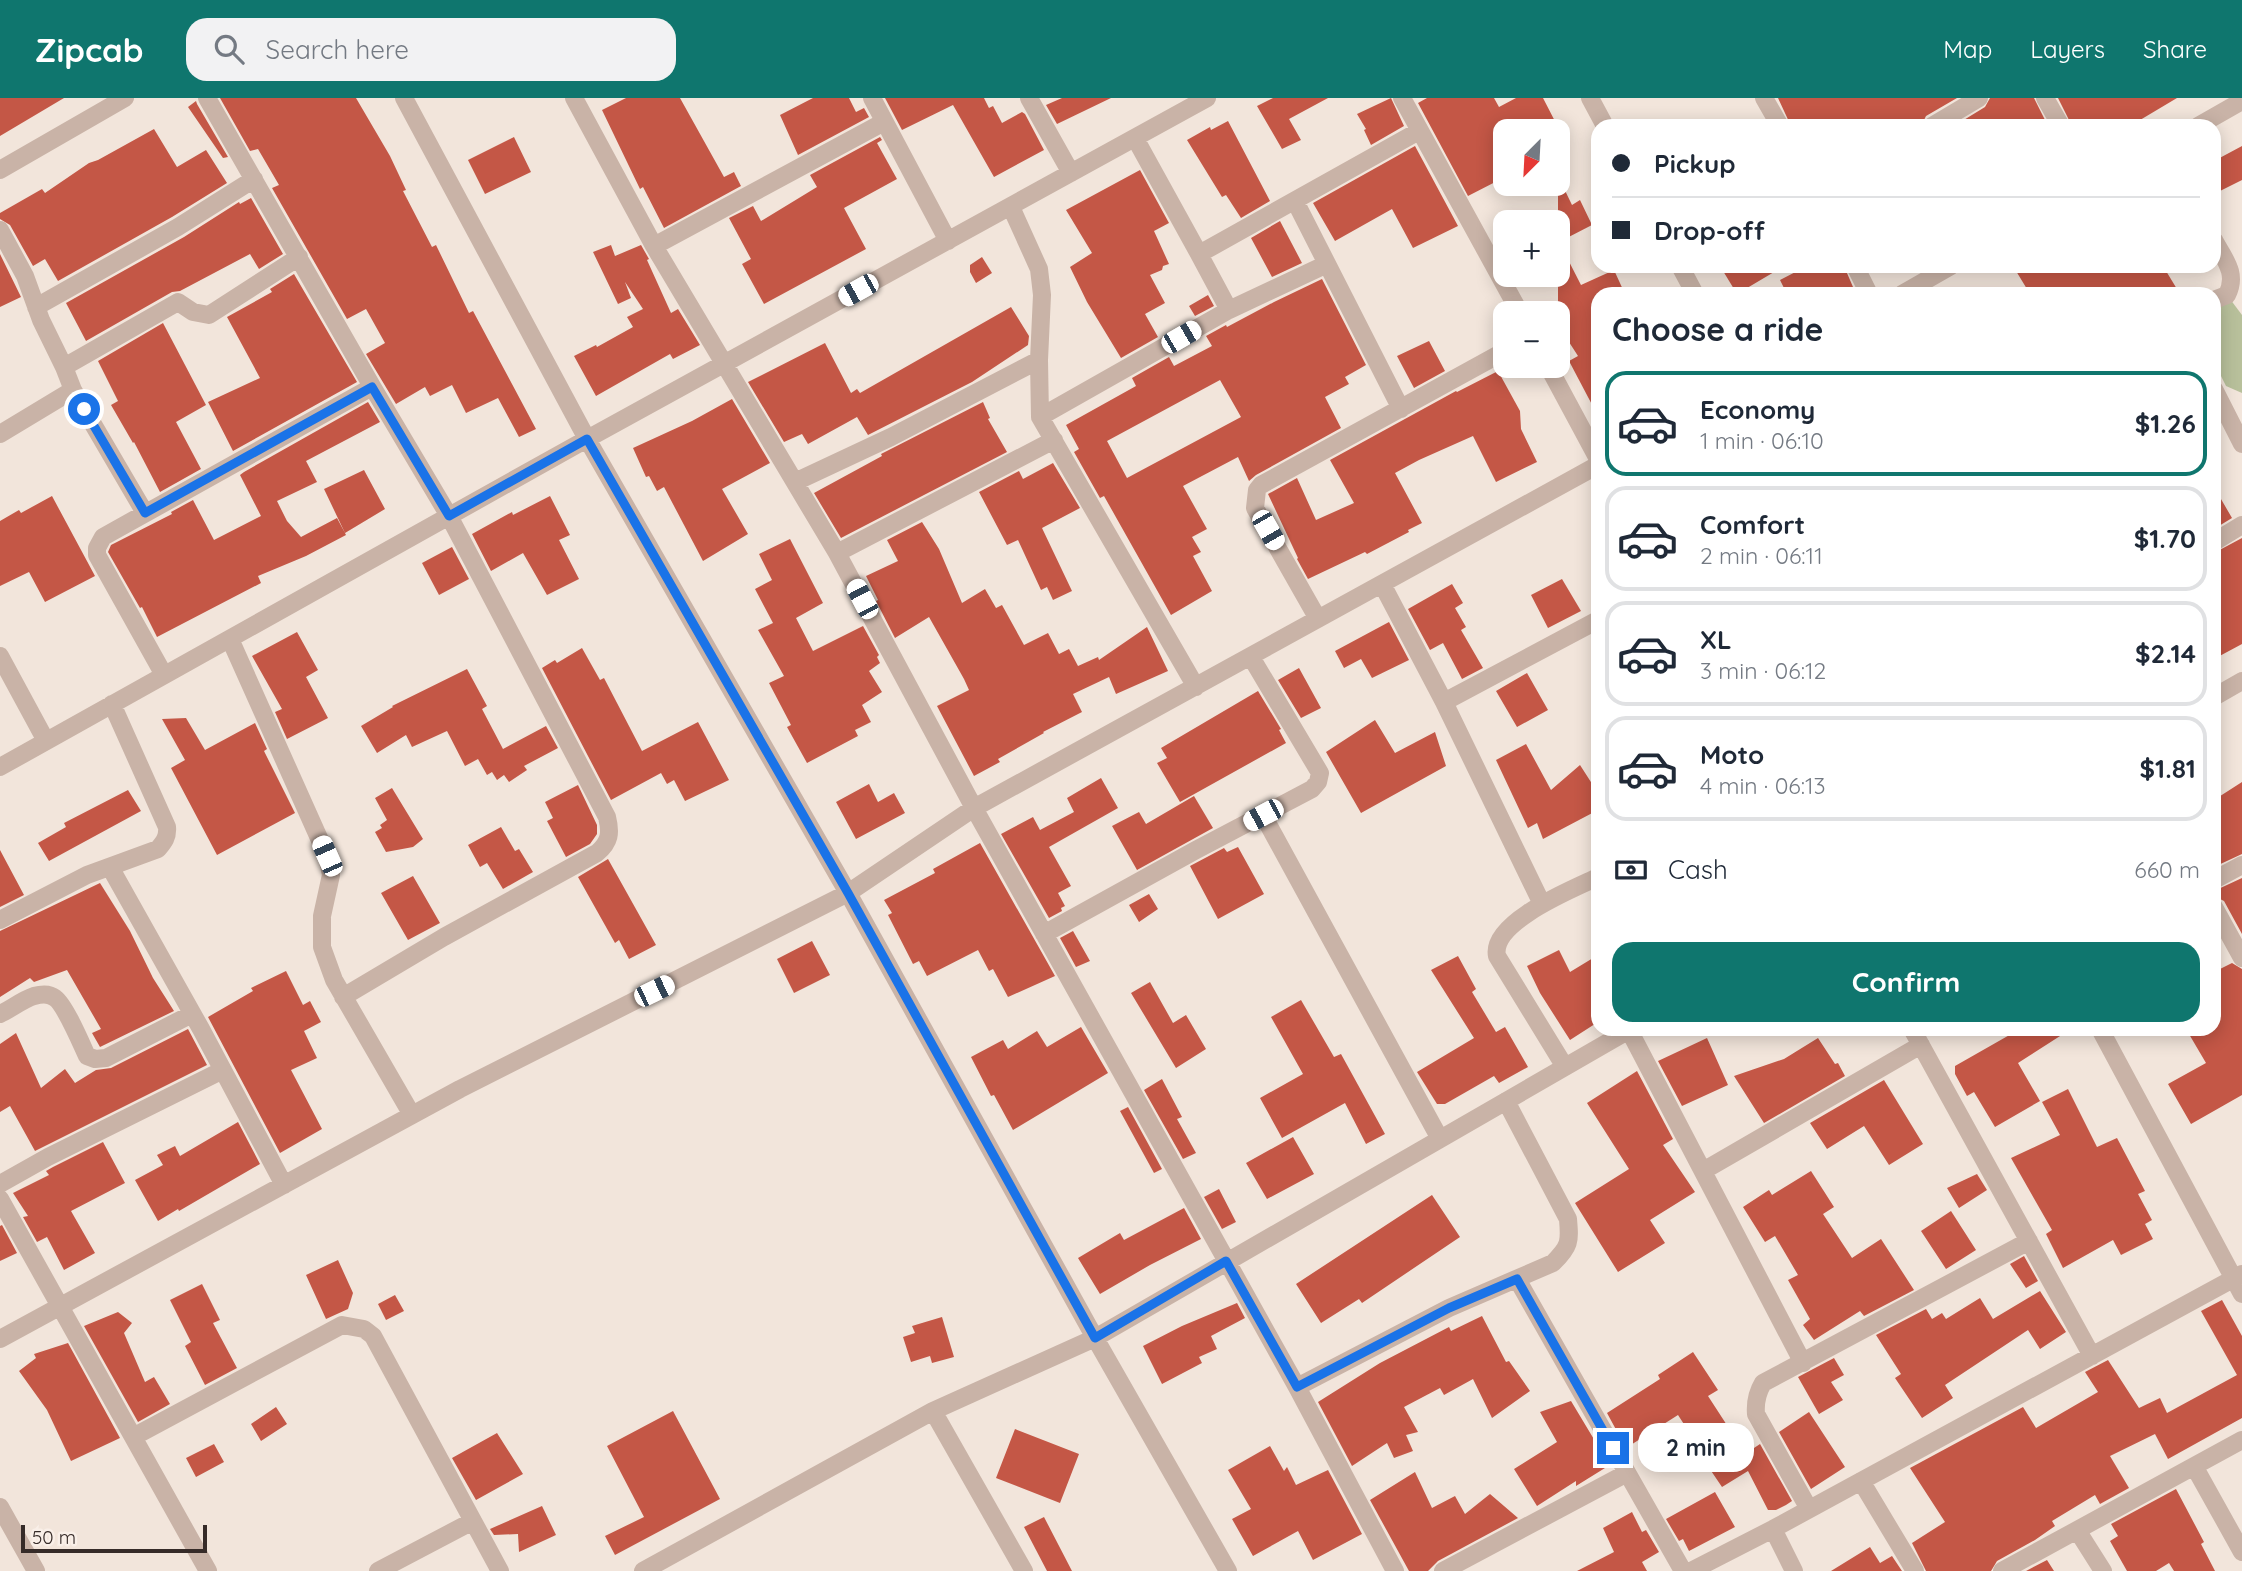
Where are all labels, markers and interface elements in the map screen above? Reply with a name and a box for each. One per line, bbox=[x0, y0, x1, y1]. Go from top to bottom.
search box bbox=[186, 18, 676, 81]
text: Zipcab bbox=[35, 29, 144, 70]
icon: search bbox=[210, 30, 248, 68]
text: Search here bbox=[266, 33, 409, 66]
text: Map bbox=[1943, 34, 1992, 64]
text: Layers bbox=[2030, 34, 2105, 64]
text: Share bbox=[2143, 34, 2207, 64]
north arrow bbox=[1493, 119, 1570, 196]
map controls bbox=[1493, 119, 1570, 378]
text: Pickup bbox=[1654, 147, 1736, 180]
button: + bbox=[1493, 210, 1570, 287]
text: Drop-off bbox=[1654, 214, 1765, 247]
car bbox=[835, 271, 882, 309]
button: − bbox=[1493, 301, 1570, 378]
text: Choose a ride bbox=[1612, 309, 1824, 349]
car bbox=[1158, 317, 1205, 357]
icon: car bbox=[1616, 392, 1679, 455]
route start bbox=[68, 393, 100, 425]
text: Economy bbox=[1700, 393, 1815, 426]
text: $1.26 bbox=[2135, 407, 2196, 440]
text: 1 min · 06:10 bbox=[1700, 426, 1824, 455]
car bbox=[1249, 507, 1288, 553]
icon: car bbox=[1616, 507, 1679, 570]
text: Comfort bbox=[1700, 508, 1805, 541]
text: $1.70 bbox=[2134, 522, 2196, 555]
text: 2 min · 06:11 bbox=[1700, 541, 1823, 570]
car bbox=[843, 576, 882, 622]
icon: car bbox=[1616, 622, 1679, 685]
text: XL bbox=[1700, 623, 1732, 656]
text: $2.14 bbox=[2135, 637, 2196, 670]
text: 3 min · 06:12 bbox=[1700, 656, 1826, 685]
icon: car bbox=[1616, 737, 1679, 800]
text: Moto bbox=[1700, 738, 1764, 771]
text: $1.81 bbox=[2140, 752, 2196, 785]
text: 4 min · 06:13 bbox=[1700, 771, 1826, 800]
car bbox=[1240, 796, 1287, 834]
car bbox=[309, 833, 346, 879]
icon: cash bbox=[1612, 851, 1650, 889]
text: Cash bbox=[1668, 853, 1728, 886]
text: 660 m bbox=[2134, 855, 2200, 884]
button: Confirm bbox=[1612, 942, 2200, 1022]
car bbox=[631, 972, 678, 1010]
callout: 2 min bbox=[1638, 1424, 1753, 1472]
route end bbox=[1597, 1432, 1629, 1464]
text: 2 min bbox=[1666, 1433, 1726, 1462]
scale bar bbox=[21, 1522, 206, 1554]
text: 50 m bbox=[32, 1525, 76, 1549]

